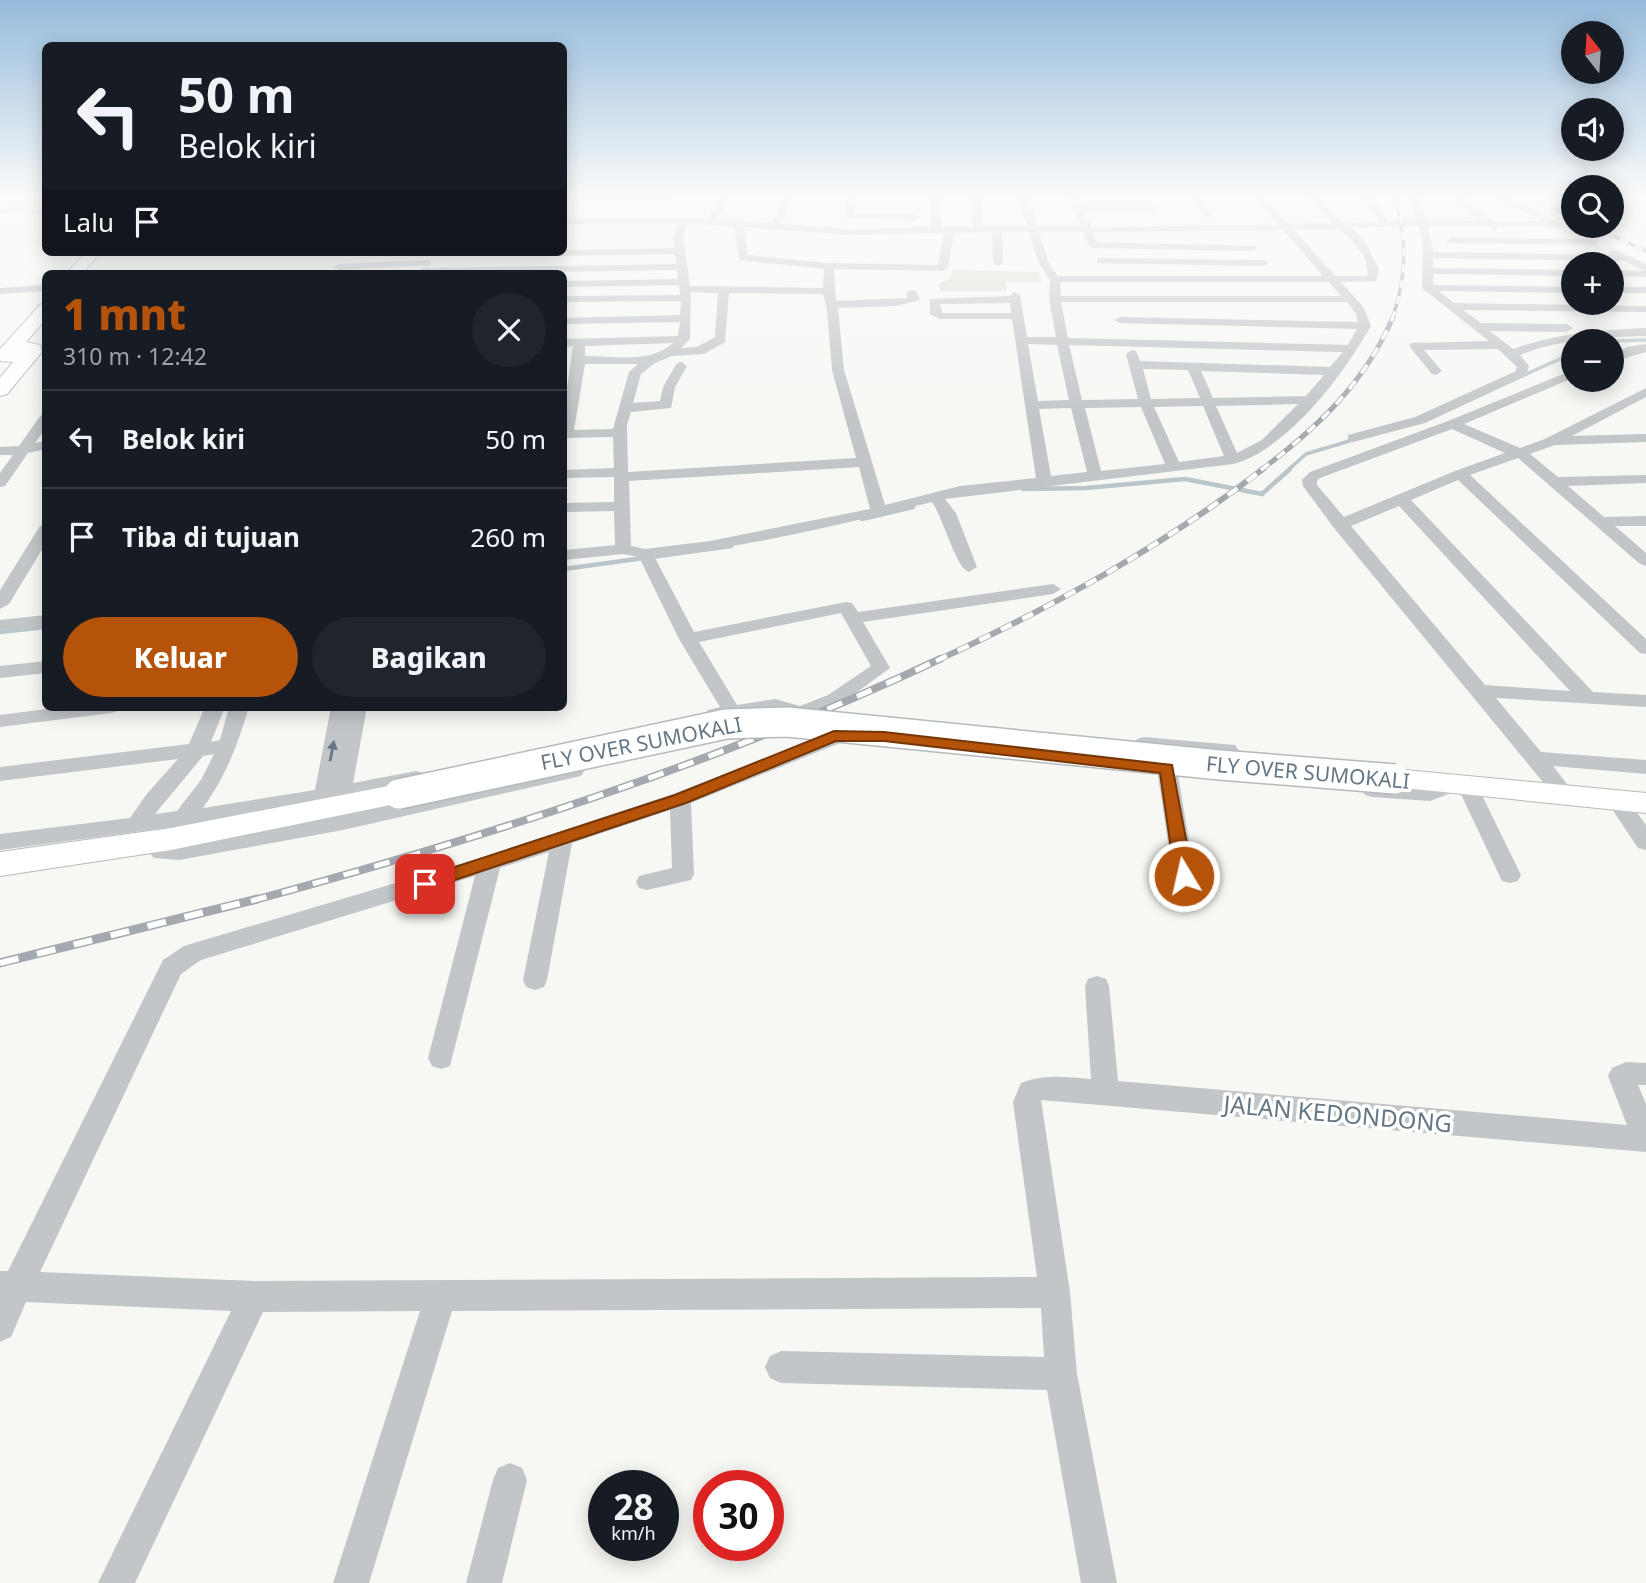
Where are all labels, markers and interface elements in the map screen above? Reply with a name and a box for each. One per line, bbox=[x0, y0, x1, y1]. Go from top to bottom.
north arrow bbox=[1561, 21, 1624, 84]
map controls bbox=[1561, 21, 1624, 392]
text: 50 m bbox=[178, 61, 295, 127]
icon: left bbox=[63, 70, 154, 161]
button: sound bbox=[1561, 98, 1624, 161]
text: Belok kiri bbox=[178, 124, 317, 167]
button: search bbox=[1561, 175, 1624, 238]
icon: arrive bbox=[128, 203, 166, 241]
text: Lalu bbox=[63, 204, 114, 240]
button: + bbox=[1561, 252, 1624, 315]
text: 1 mnt bbox=[63, 285, 186, 342]
button: close bbox=[472, 293, 546, 367]
button: − bbox=[1561, 329, 1624, 392]
text: 310 m · 12:42 bbox=[63, 340, 207, 372]
icon: left bbox=[63, 420, 101, 458]
text: Belok kiri bbox=[122, 421, 245, 457]
text: 50 m bbox=[485, 421, 546, 457]
icon: arrive bbox=[63, 518, 101, 556]
text: Tiba di tujuan bbox=[122, 519, 300, 555]
text: 260 m bbox=[470, 519, 546, 555]
button: Keluar bbox=[63, 617, 298, 697]
button: Bagikan bbox=[312, 617, 546, 697]
street label: FLY OVER SUMOKALI bbox=[538, 710, 744, 776]
one-way arrow bbox=[327, 740, 338, 762]
street label: FLY OVER SUMOKALI bbox=[1205, 749, 1411, 795]
position arrow bbox=[1147, 839, 1221, 913]
pin bbox=[395, 854, 455, 914]
icon: arrive bbox=[406, 865, 444, 903]
street label: JALAN KEDONDONG bbox=[1221, 1086, 1453, 1139]
speed limit sign: 30 bbox=[693, 1470, 784, 1561]
text: 28 bbox=[613, 1483, 654, 1530]
text: km/h bbox=[611, 1521, 656, 1545]

